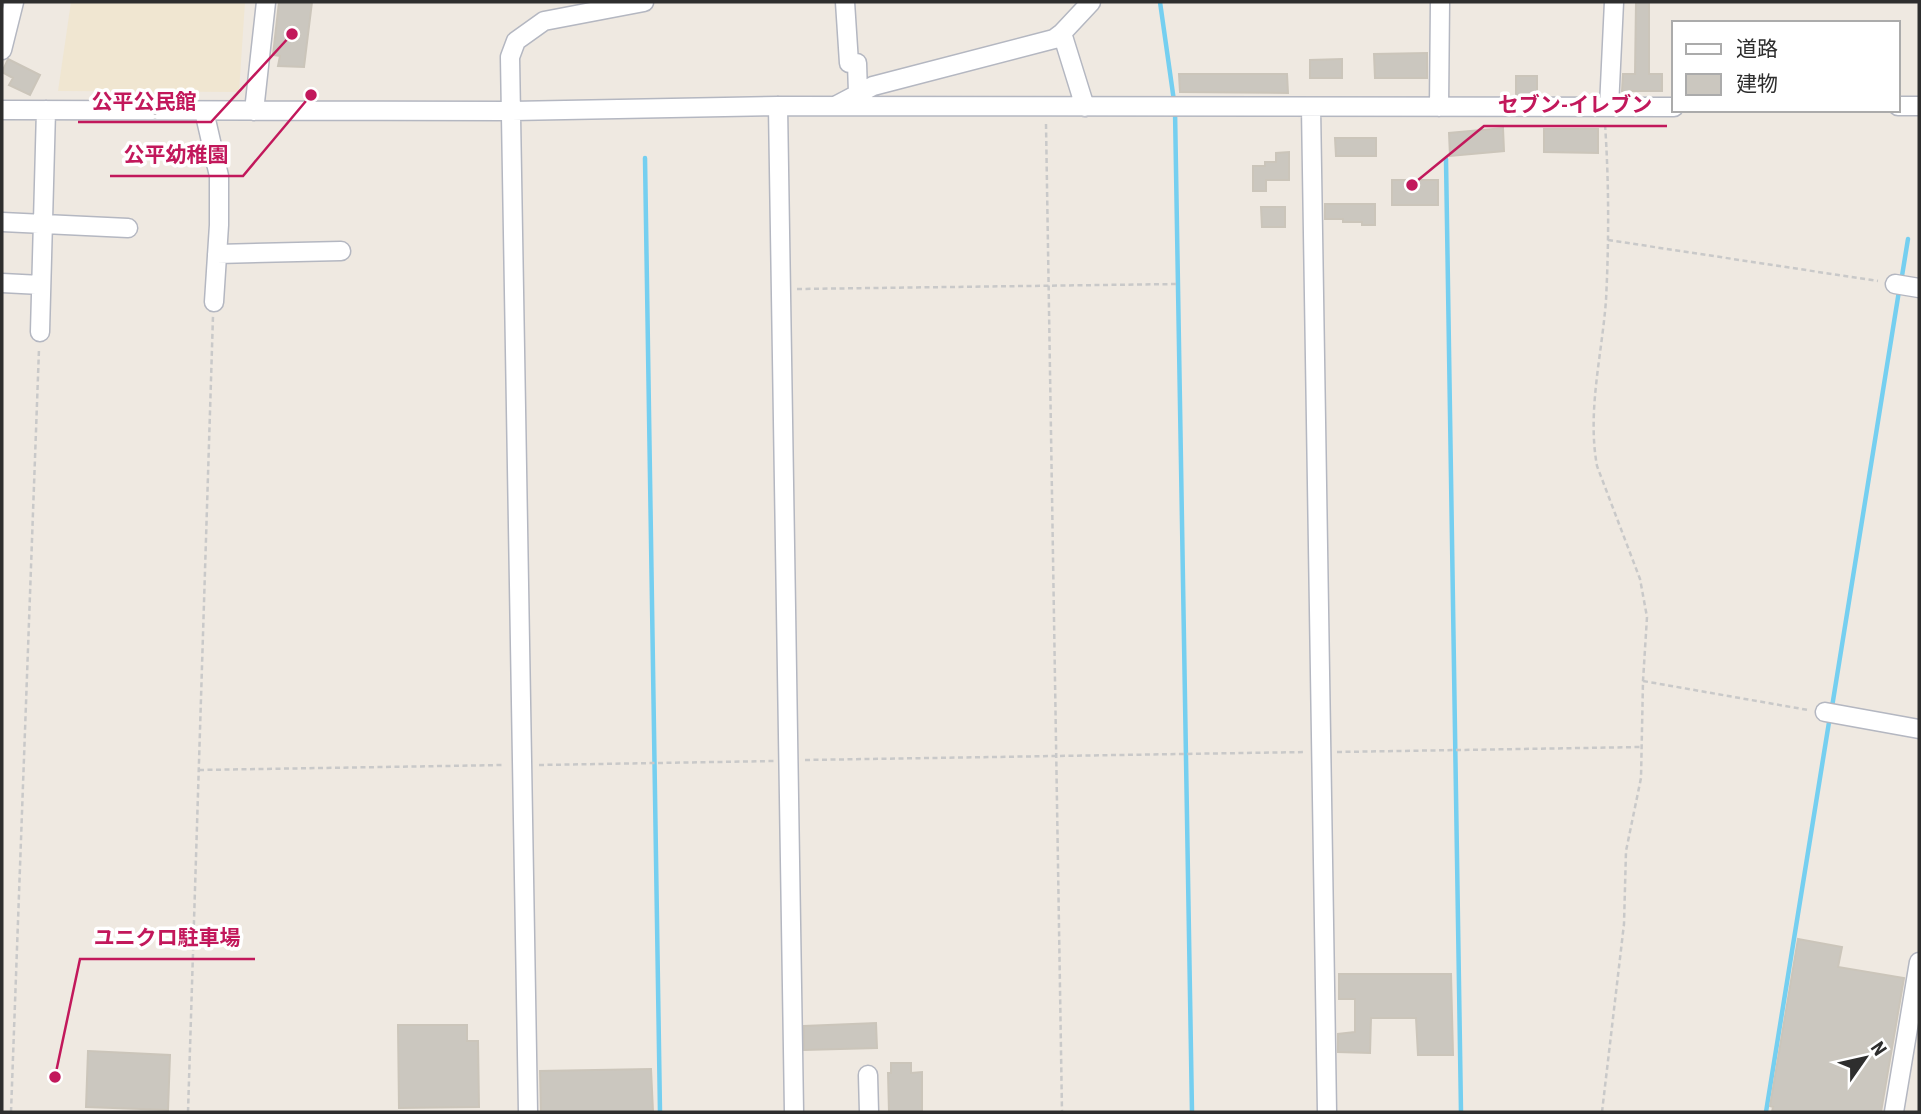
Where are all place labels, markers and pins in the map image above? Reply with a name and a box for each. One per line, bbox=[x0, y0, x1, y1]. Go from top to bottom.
callout: 公平公民館 bbox=[78, 80, 211, 122]
callout: セブン-イレブン bbox=[1484, 84, 1667, 126]
callout: 公平幼稚園 bbox=[110, 134, 243, 176]
callout: ユニクロ駐車場 bbox=[80, 917, 255, 959]

